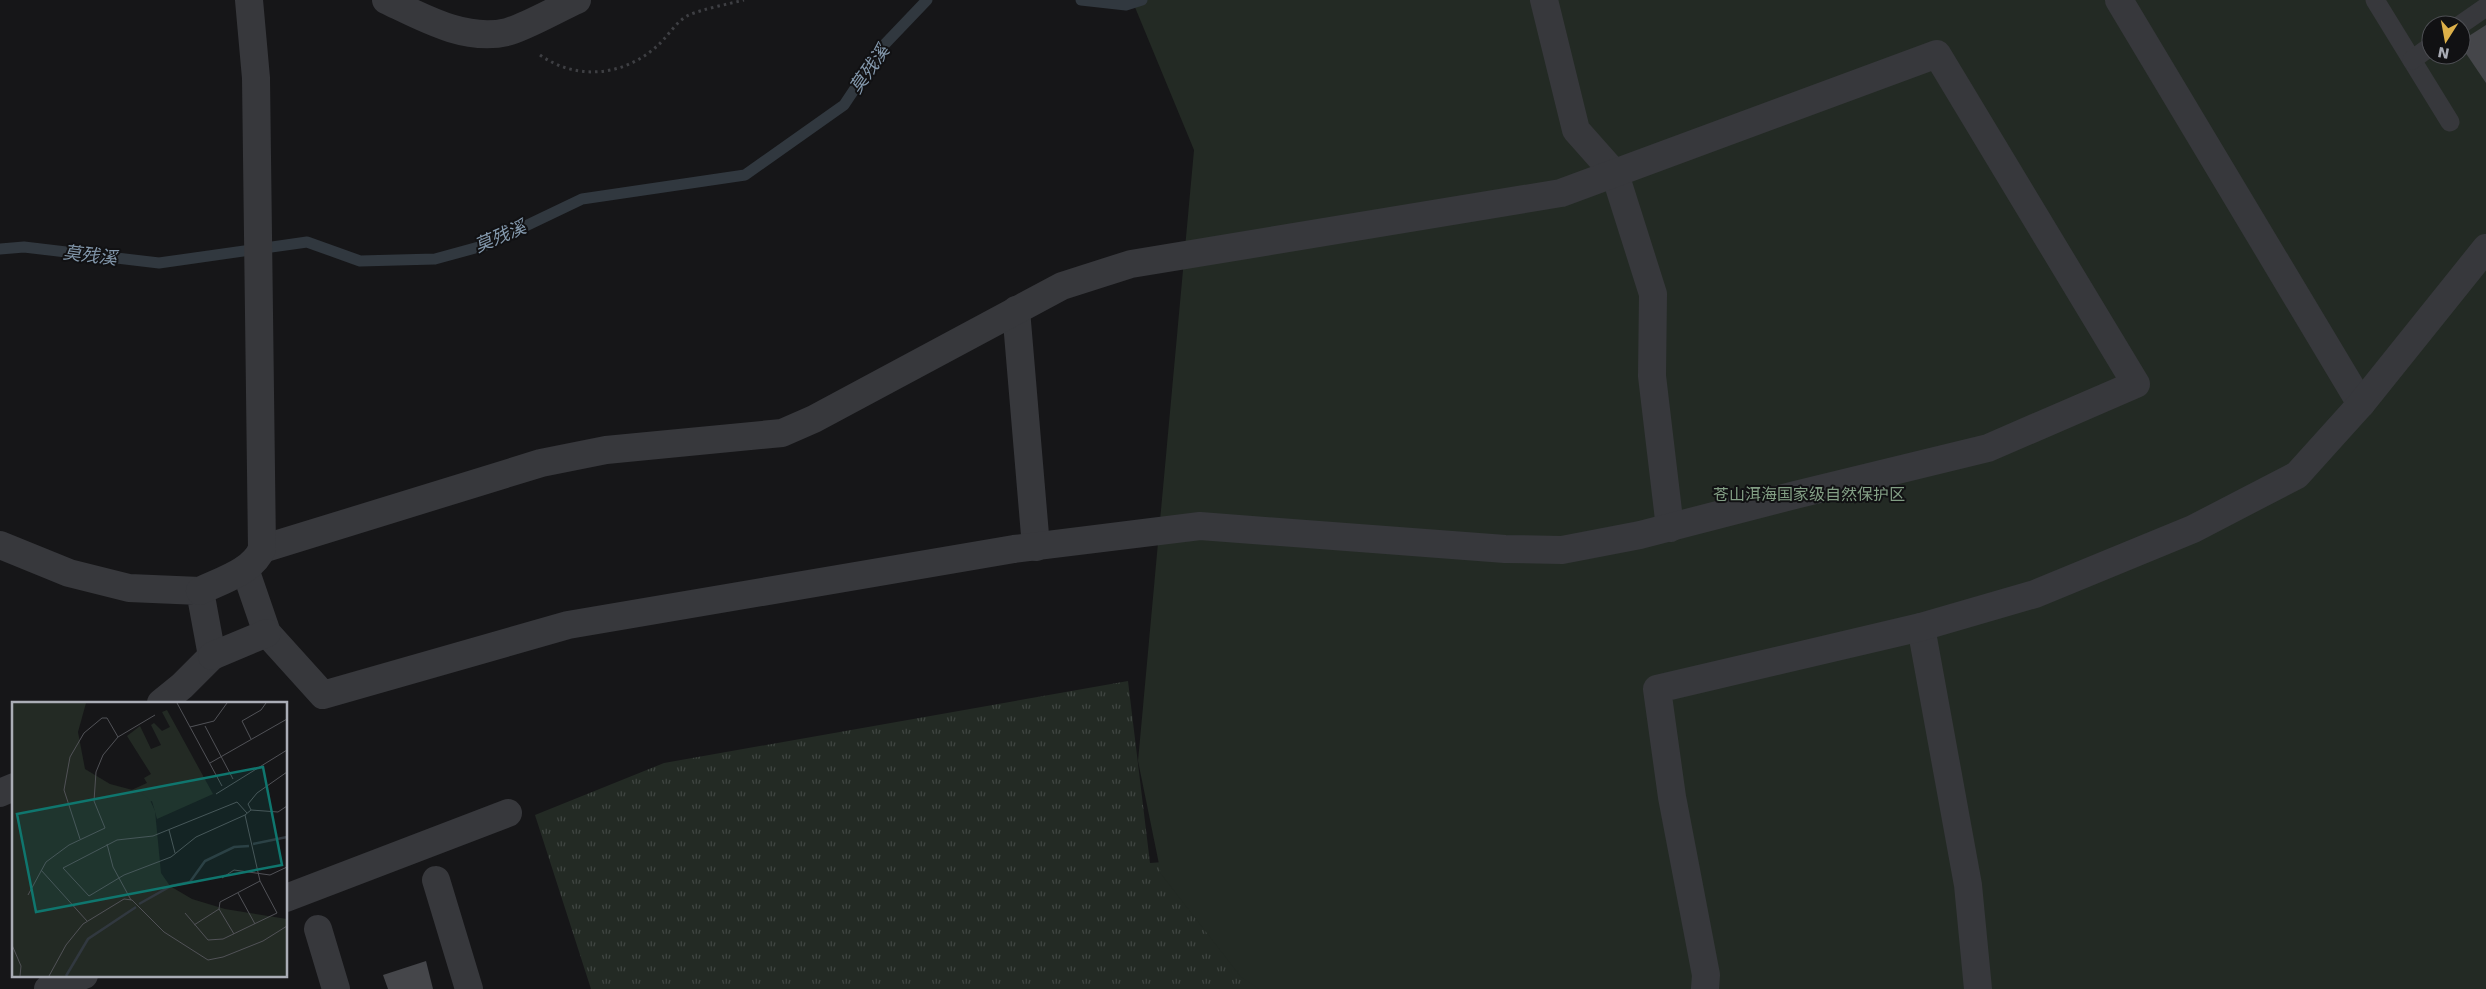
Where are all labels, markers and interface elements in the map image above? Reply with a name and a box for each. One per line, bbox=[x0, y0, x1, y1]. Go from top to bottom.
north arrow bbox=[2421, 15, 2471, 65]
water label: 莫残溪 bbox=[845, 39, 894, 97]
text: N bbox=[2436, 44, 2451, 62]
water label: 莫残溪 bbox=[471, 215, 531, 256]
water label: 莫残溪 bbox=[62, 241, 120, 269]
park label: 苍山洱海国家级自然保护区 bbox=[1713, 485, 1905, 504]
inset map bbox=[12, 702, 288, 976]

